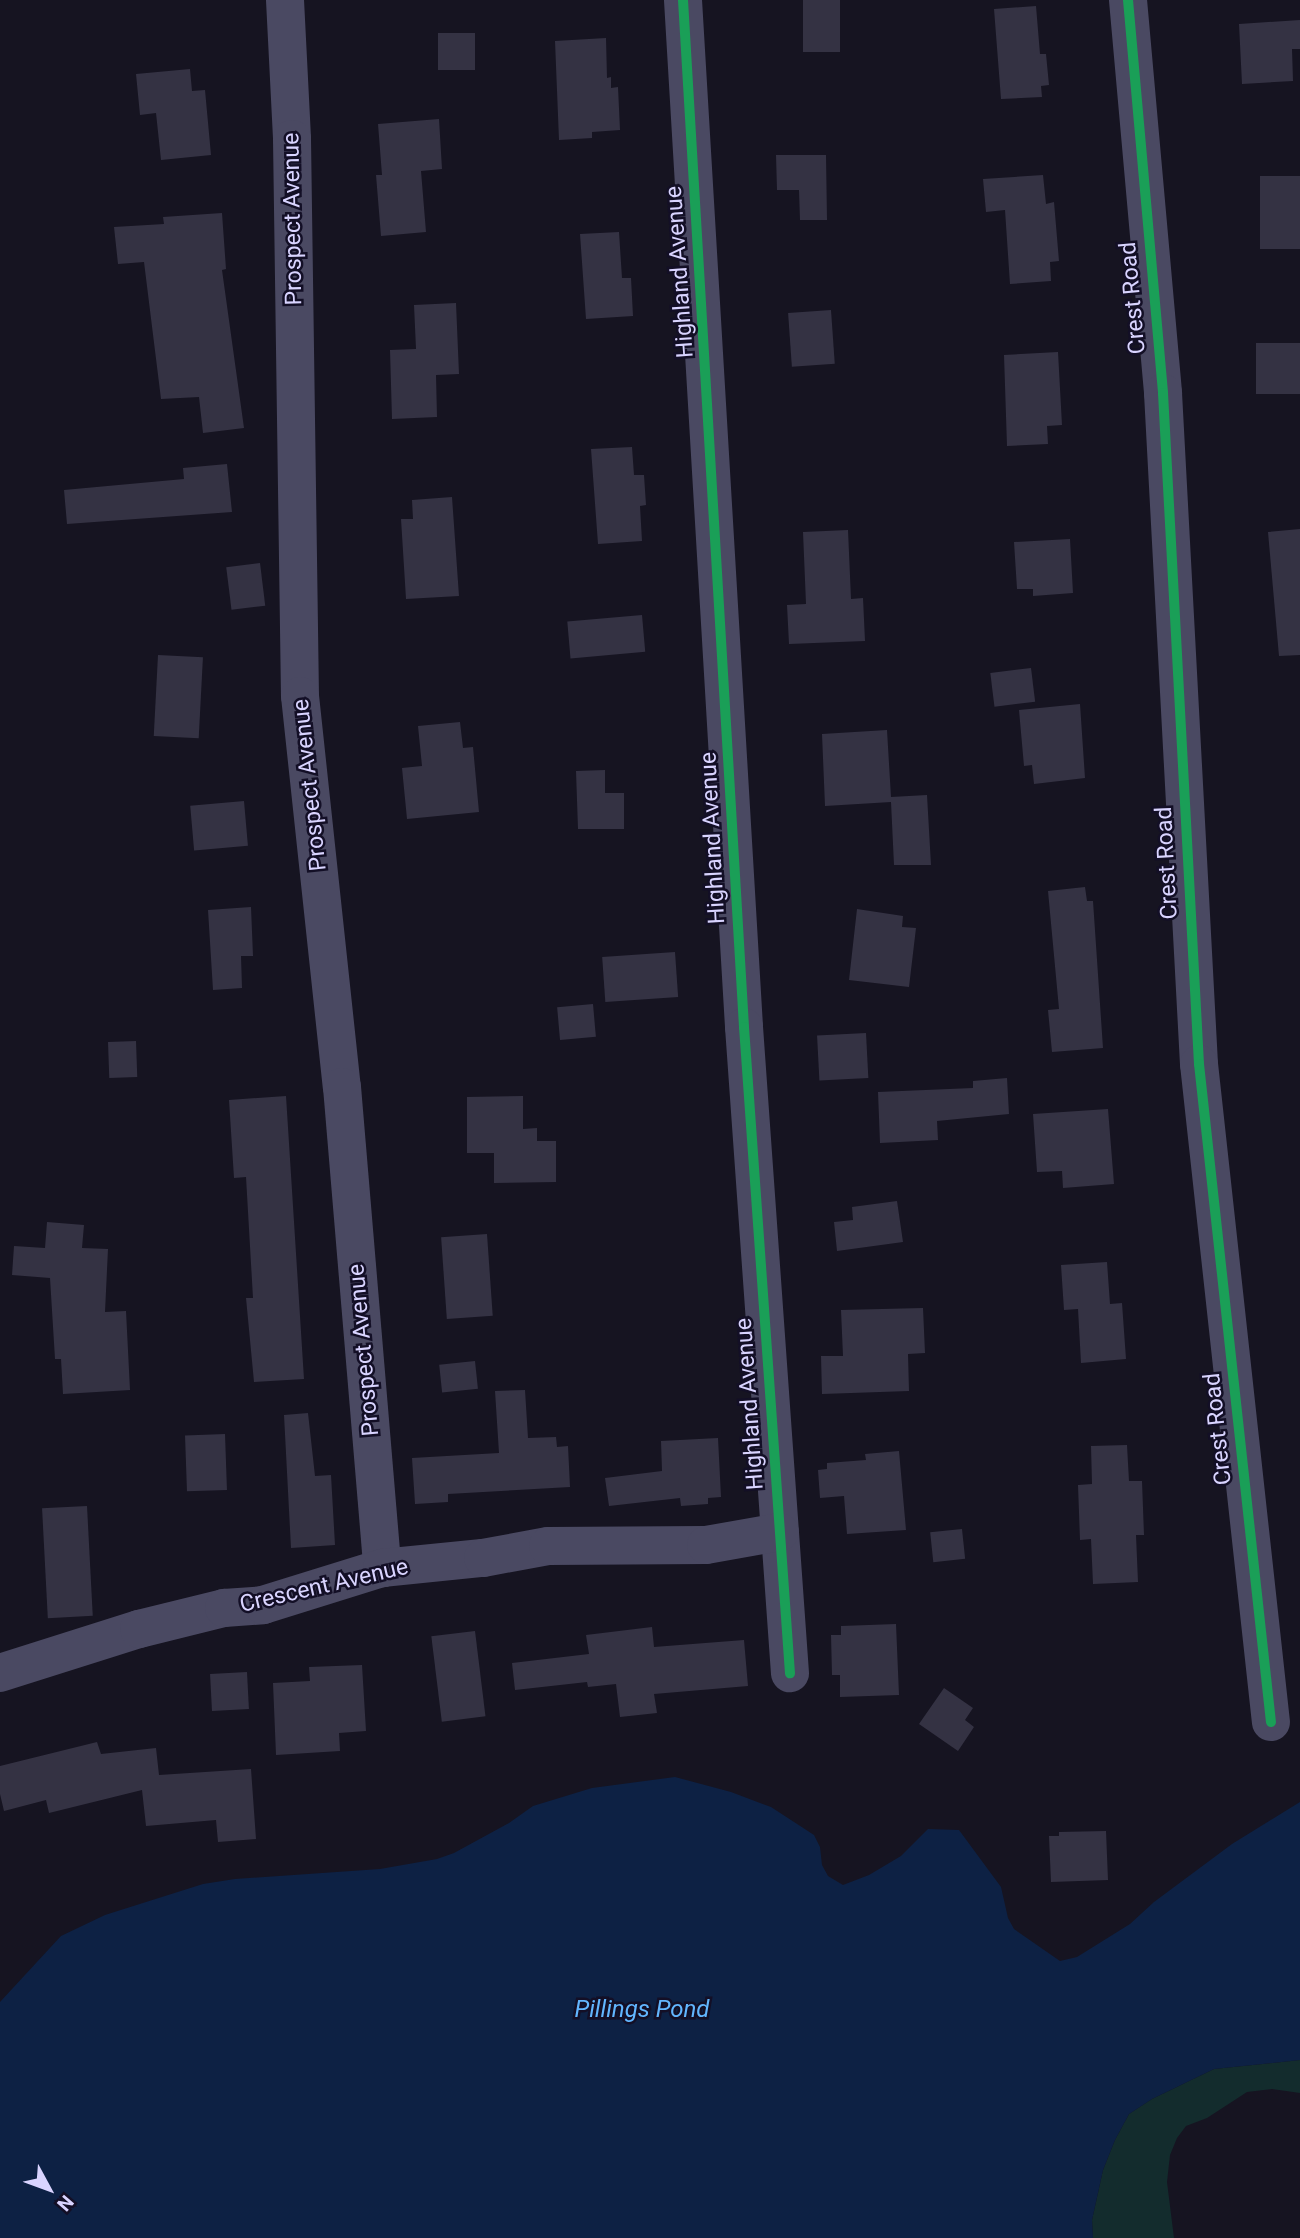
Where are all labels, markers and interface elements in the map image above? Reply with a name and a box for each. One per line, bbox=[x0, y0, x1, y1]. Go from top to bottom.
street label: Prospect Avenue bbox=[278, 132, 308, 306]
street label: Highland Avenue bbox=[660, 185, 700, 359]
street label: Crest Road bbox=[1114, 241, 1152, 355]
street label: Prospect Avenue bbox=[287, 698, 333, 872]
street label: Highland Avenue bbox=[695, 751, 731, 925]
street label: Crest Road bbox=[1150, 806, 1184, 920]
street label: Prospect Avenue bbox=[343, 1263, 385, 1437]
street label: Highland Avenue bbox=[730, 1317, 770, 1491]
street label: Crest Road bbox=[1198, 1372, 1238, 1486]
street label: Crescent Avenue bbox=[237, 1553, 411, 1619]
water label: Pillings Pond bbox=[575, 1996, 709, 2024]
north arrow bbox=[14, 2154, 84, 2224]
text: N bbox=[52, 2191, 78, 2216]

